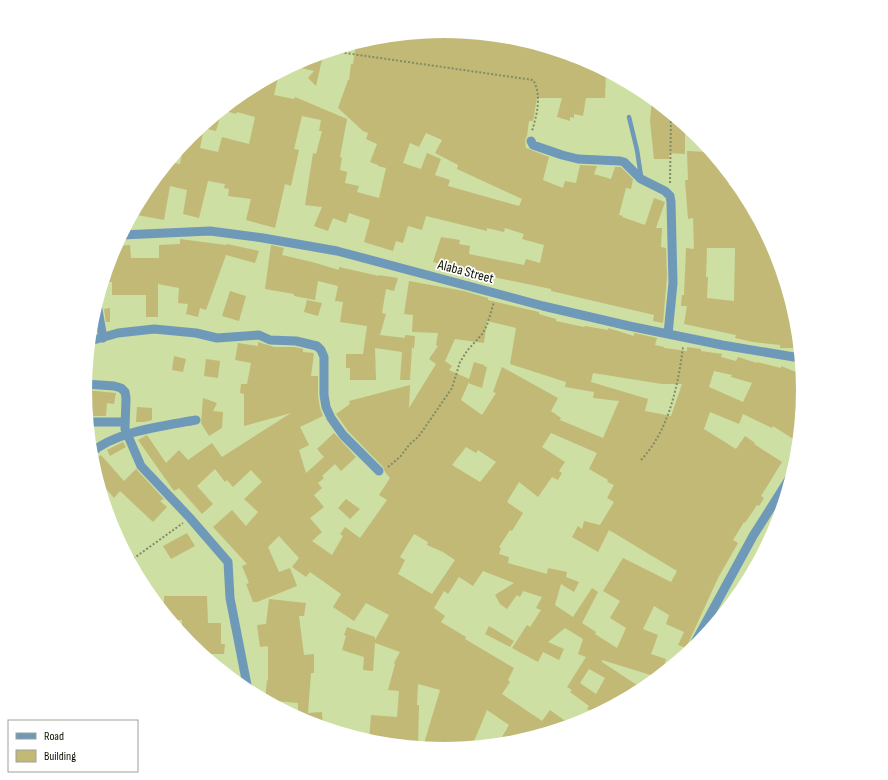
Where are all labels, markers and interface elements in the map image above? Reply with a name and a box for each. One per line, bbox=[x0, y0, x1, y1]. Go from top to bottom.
street label: Alaba Street bbox=[435, 256, 496, 287]
legend bbox=[8, 720, 138, 772]
text: Road bbox=[44, 729, 64, 744]
text: Building bbox=[44, 749, 76, 764]

